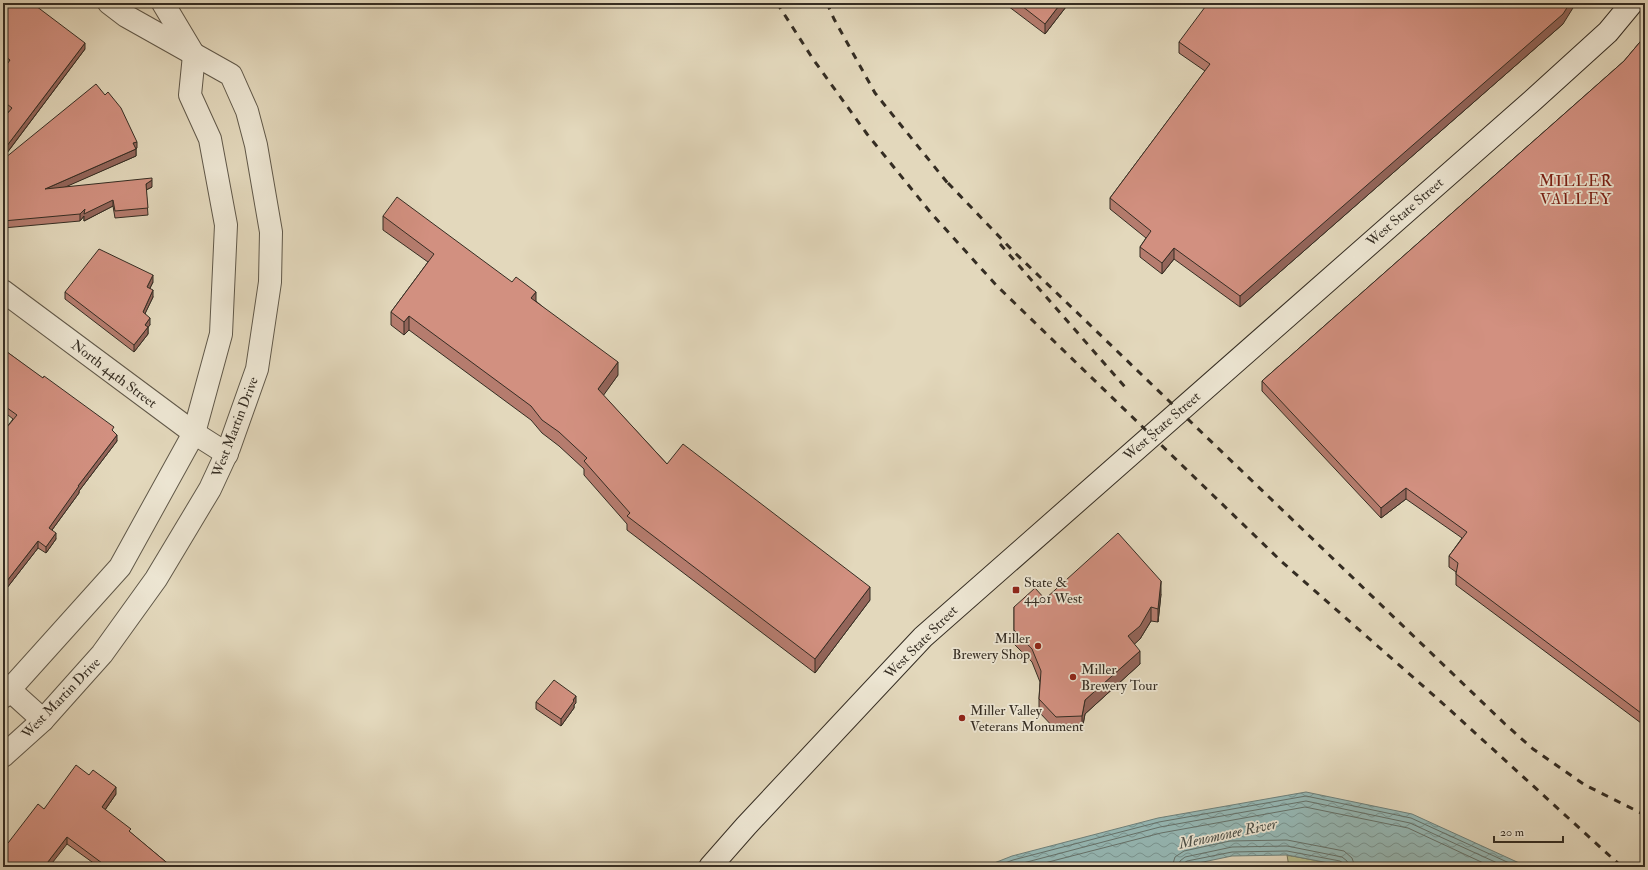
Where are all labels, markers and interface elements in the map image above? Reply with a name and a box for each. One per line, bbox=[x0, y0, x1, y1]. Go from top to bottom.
district label: MILLER VALLEY bbox=[1539, 171, 1613, 209]
street label: West State Street bbox=[1362, 174, 1447, 251]
street label: North 44th Street bbox=[68, 336, 160, 412]
street label: West Martin Drive bbox=[208, 374, 262, 480]
street label: West State Street bbox=[1119, 388, 1204, 465]
place label: State & 4401 West bbox=[1024, 574, 1083, 607]
marker: State & 4401 West bbox=[1011, 585, 1021, 595]
street label: West State Street bbox=[880, 602, 961, 683]
place label: Miller Brewery Shop bbox=[952, 630, 1031, 664]
marker: Miller Brewery Shop bbox=[1033, 641, 1043, 651]
street label: West Martin Drive bbox=[17, 654, 104, 743]
place label: Miller Brewery Tour bbox=[1081, 661, 1158, 695]
marker: Miller Brewery Tour bbox=[1068, 672, 1078, 682]
place label: Miller Valley Veterans Monument bbox=[970, 702, 1084, 735]
marker: Miller Valley Veterans Monument bbox=[957, 713, 967, 723]
water label: Menomonee River bbox=[1176, 814, 1280, 854]
scale bar bbox=[1494, 818, 1563, 844]
text: 20 m bbox=[1500, 825, 1525, 840]

